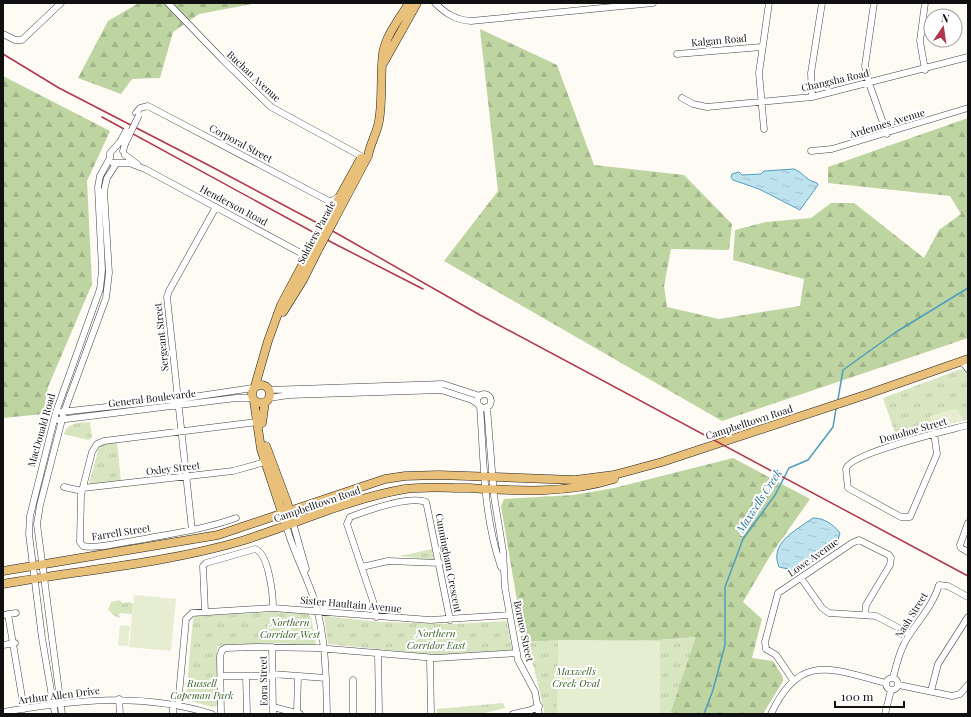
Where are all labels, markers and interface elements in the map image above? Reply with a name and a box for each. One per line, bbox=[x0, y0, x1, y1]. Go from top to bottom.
north arrow bbox=[923, 8, 963, 48]
text: N bbox=[940, 10, 951, 26]
street label: Kalgan Road bbox=[691, 31, 748, 49]
street label: Buchan Avenue bbox=[224, 47, 284, 105]
street label: Changsha Road bbox=[800, 65, 871, 95]
street label: Ardennes Avenue bbox=[847, 105, 926, 141]
street label: Corporal Street bbox=[207, 120, 275, 166]
street label: Henderson Road bbox=[198, 181, 271, 229]
street label: Soldiers Parade bbox=[293, 198, 339, 266]
street label: Sergeant Street bbox=[150, 302, 172, 372]
street label: General Boulevarde bbox=[107, 386, 197, 410]
street label: MacDonald Road bbox=[24, 391, 58, 468]
street label: Campbelltown Road bbox=[704, 401, 795, 443]
street label: Donohoe Street bbox=[878, 414, 949, 446]
street label: Oxley Street bbox=[145, 458, 201, 478]
water label: Maxwells Creek bbox=[732, 466, 785, 536]
street label: Campbelltown Road bbox=[272, 483, 362, 525]
street label: Cunningham Crescent bbox=[432, 512, 466, 614]
street label: Farrell Street bbox=[91, 520, 152, 544]
street label: Lowe Avenue bbox=[785, 534, 841, 580]
street label: Nash Street bbox=[891, 589, 931, 641]
street label: Sister Haultain Avenue bbox=[300, 593, 402, 615]
street label: Borneo Street bbox=[511, 599, 537, 663]
park label: Northern Corridor West bbox=[260, 615, 321, 641]
park label: Northern Corridor East bbox=[407, 626, 466, 652]
street label: Eora Street bbox=[256, 655, 270, 706]
park label: Maxwells Creek Oval bbox=[552, 664, 601, 690]
park label: Russell Copeman Park bbox=[170, 676, 234, 702]
street label: Arthur Allen Drive bbox=[16, 683, 101, 707]
scale bar bbox=[835, 683, 904, 709]
text: 100 m bbox=[841, 688, 874, 704]

